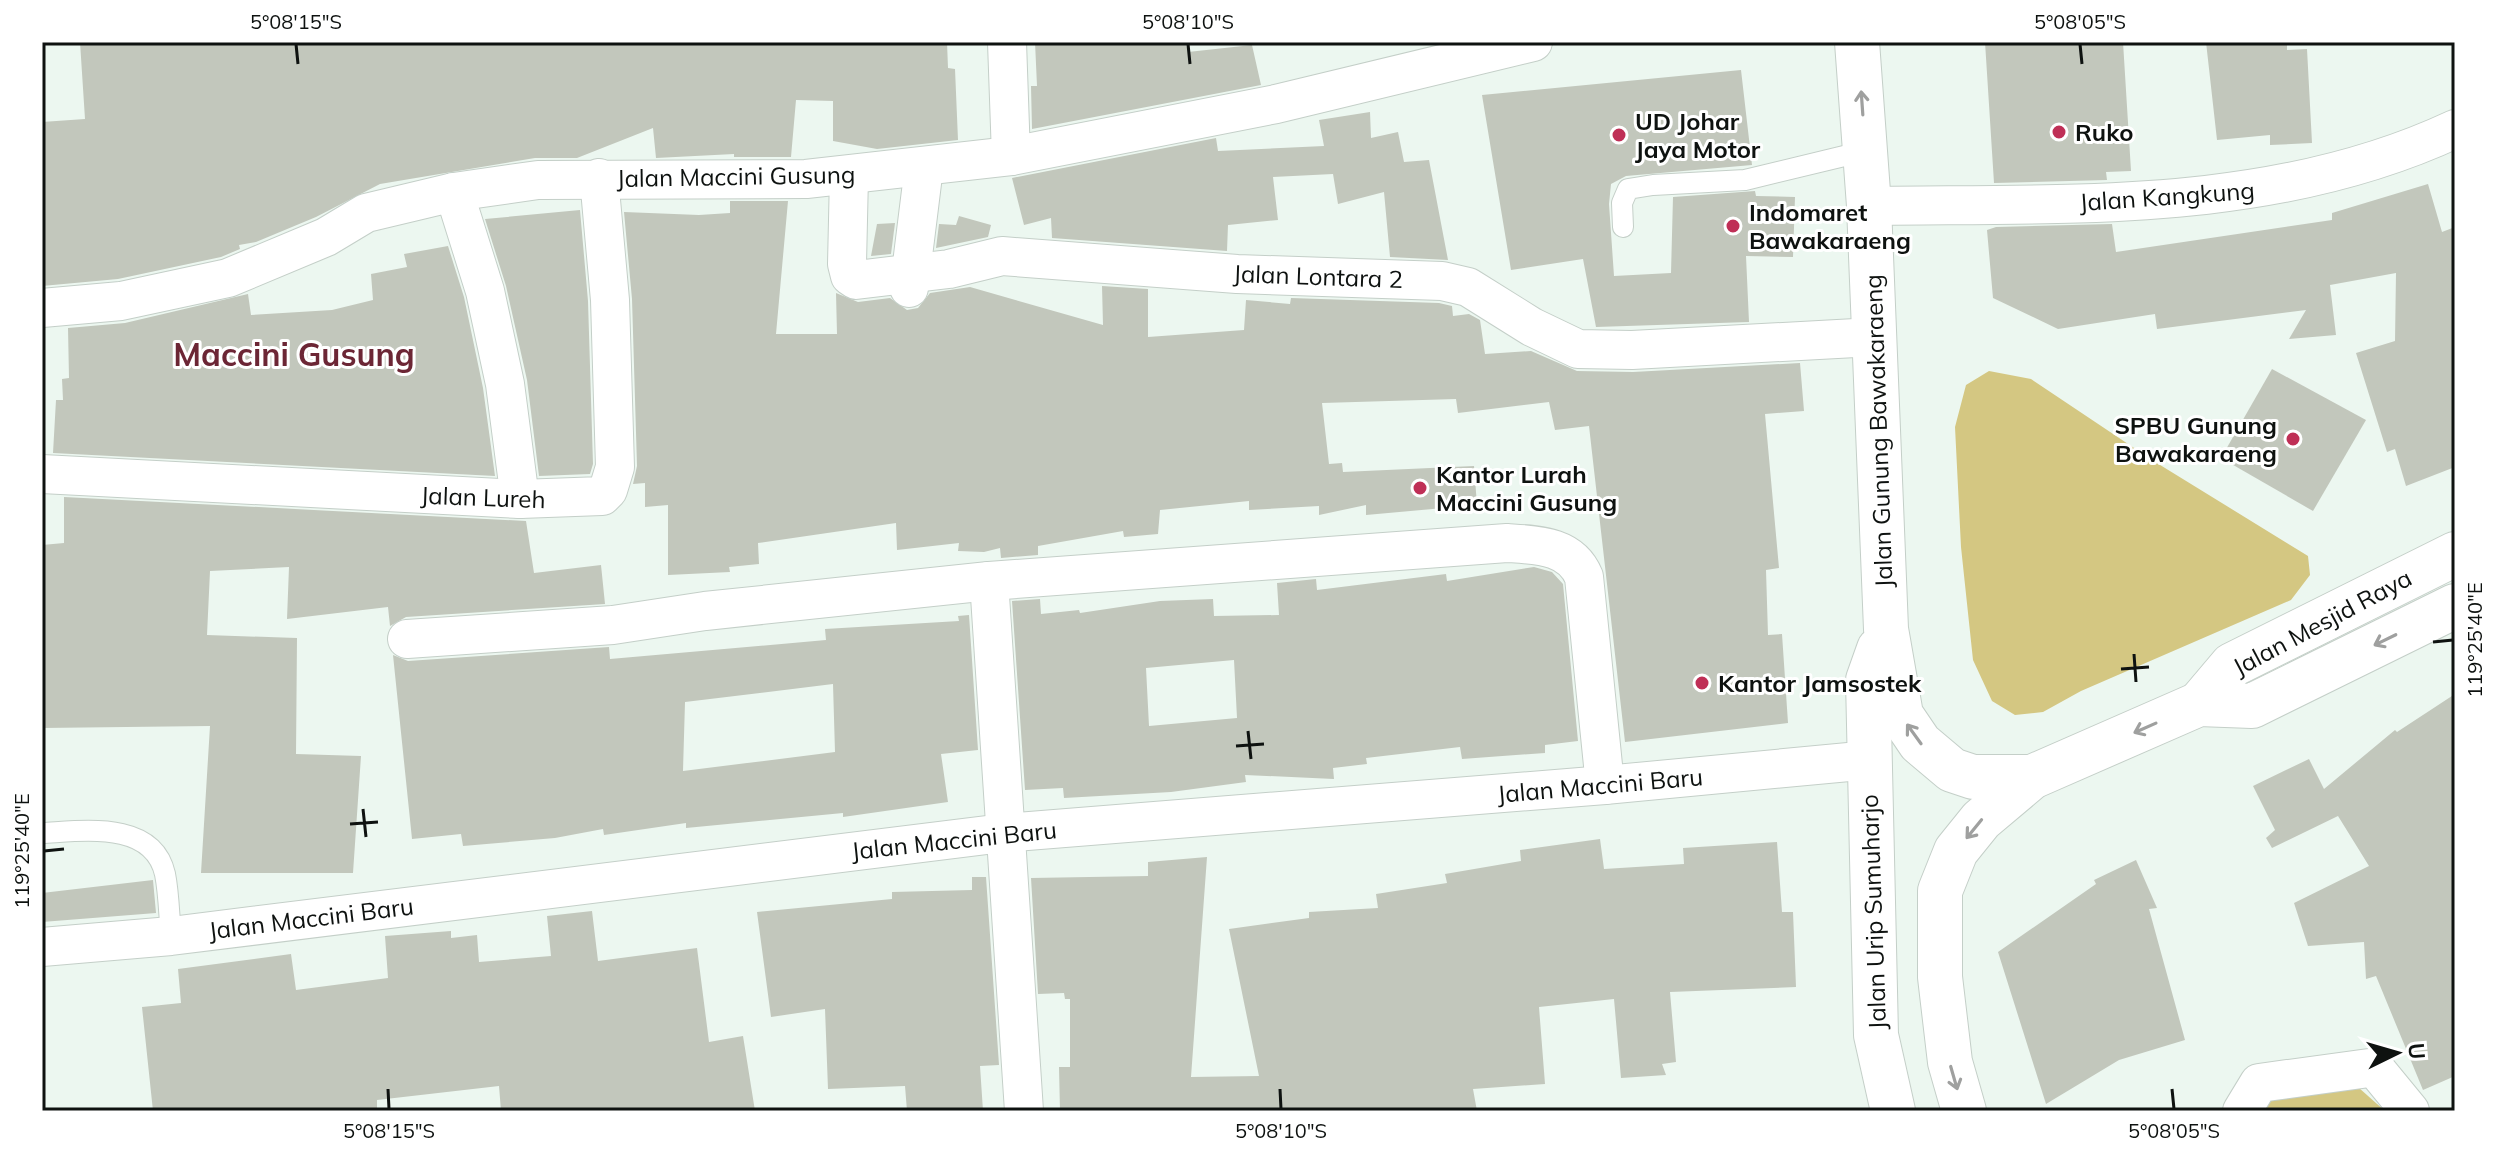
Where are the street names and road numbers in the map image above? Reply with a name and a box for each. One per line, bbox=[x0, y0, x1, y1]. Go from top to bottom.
street label: Jalan Maccini Gusung bbox=[616, 159, 856, 193]
street label: Jalan Kangkung bbox=[2078, 175, 2256, 217]
street label: Jalan Lontara 2 bbox=[1233, 258, 1403, 294]
street label: Jalan Gunung Bawakaraeng bbox=[1858, 274, 1898, 588]
street label: Jalan Lureh bbox=[420, 480, 546, 514]
street label: Jalan Mesjid Raya bbox=[2227, 562, 2417, 682]
street label: Jalan Maccini Baru bbox=[1496, 761, 1704, 809]
street label: Jalan Urip Sumuharjo bbox=[1854, 794, 1892, 1030]
street label: Jalan Maccini Baru bbox=[850, 814, 1058, 866]
street label: Jalan Maccini Baru bbox=[207, 891, 415, 945]

